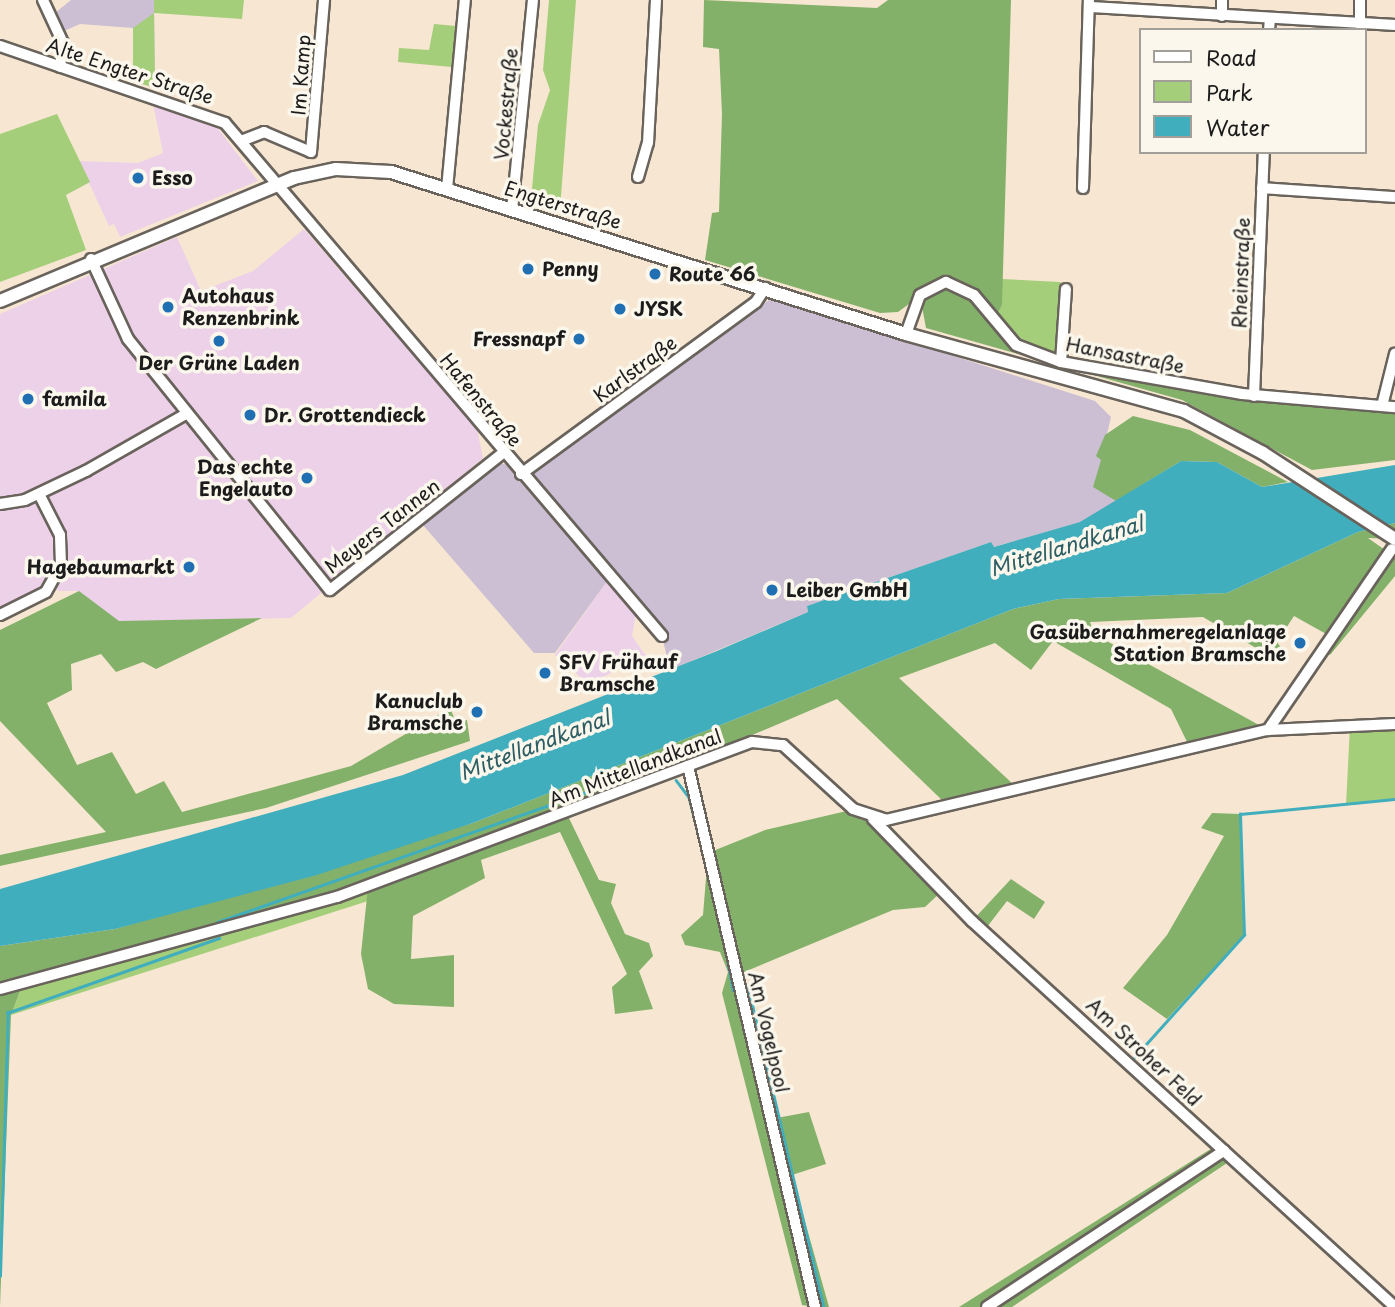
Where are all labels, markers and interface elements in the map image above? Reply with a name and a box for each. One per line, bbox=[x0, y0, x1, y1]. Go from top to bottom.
legend bbox=[1140, 28, 1367, 154]
street label: Alte Engter Straße bbox=[44, 33, 216, 109]
street label: Im Kamp bbox=[287, 34, 315, 116]
text: Road bbox=[1206, 41, 1257, 73]
street label: Vockestraße bbox=[490, 47, 522, 161]
text: Park bbox=[1206, 76, 1253, 108]
text: Water bbox=[1206, 111, 1269, 143]
place label: Esso bbox=[152, 167, 193, 189]
marker: Esso bbox=[130, 170, 146, 186]
street label: Engterstraße bbox=[502, 176, 624, 234]
street label: Rheinstraße bbox=[1228, 217, 1254, 329]
place label: Penny bbox=[542, 258, 599, 280]
marker: Penny bbox=[520, 261, 536, 277]
place label: Route 66 bbox=[669, 263, 755, 285]
marker: Route 66 bbox=[647, 266, 663, 282]
place label: Autohaus Renzenbrink bbox=[182, 285, 299, 329]
place label: JYSK bbox=[634, 298, 683, 320]
marker: Autohaus Renzenbrink bbox=[160, 299, 176, 315]
marker: JYSK bbox=[612, 301, 628, 317]
place label: Fressnapf bbox=[473, 328, 565, 350]
marker: Fressnapf bbox=[571, 331, 587, 347]
street label: Karlstraße bbox=[589, 331, 681, 407]
street label: Hansastraße bbox=[1064, 332, 1186, 378]
marker: Der Grüne Laden bbox=[211, 333, 227, 349]
street label: Hafenstraße bbox=[435, 349, 527, 451]
place label: Der Grüne Laden bbox=[137, 352, 301, 374]
place label: famila bbox=[42, 388, 107, 410]
marker: famila bbox=[20, 391, 36, 407]
place label: Dr. Grottendieck bbox=[264, 404, 427, 426]
marker: Dr. Grottendieck bbox=[242, 407, 258, 423]
place label: Das echte Engelauto bbox=[199, 456, 293, 500]
marker: Das echte Engelauto bbox=[299, 470, 315, 486]
street label: Meyers Tannen bbox=[320, 474, 444, 578]
water label: Mittellandkanal bbox=[986, 510, 1146, 580]
place label: Hagebaumarkt bbox=[27, 556, 175, 578]
marker: Hagebaumarkt bbox=[181, 559, 197, 575]
place label: Leiber GmbH bbox=[786, 579, 909, 601]
marker: Leiber GmbH bbox=[764, 582, 780, 598]
place label: Gasübernahmeregelanlage Station Bramsche bbox=[1030, 621, 1286, 665]
marker: Gasübernahmeregelanlage Station Bramsche bbox=[1292, 635, 1308, 651]
place label: SFV Frühauf Bramsche bbox=[559, 651, 677, 695]
marker: SFV Frühauf Bramsche bbox=[537, 665, 553, 681]
place label: Kanuclub Bramsche bbox=[367, 690, 463, 734]
water label: Mittellandkanal bbox=[455, 704, 613, 784]
marker: Kanuclub Bramsche bbox=[469, 704, 485, 720]
street label: Am Mittellandkanal bbox=[546, 725, 724, 811]
street label: Am Vogelpool bbox=[744, 969, 794, 1095]
street label: Am Stroher Feld bbox=[1082, 993, 1206, 1111]

